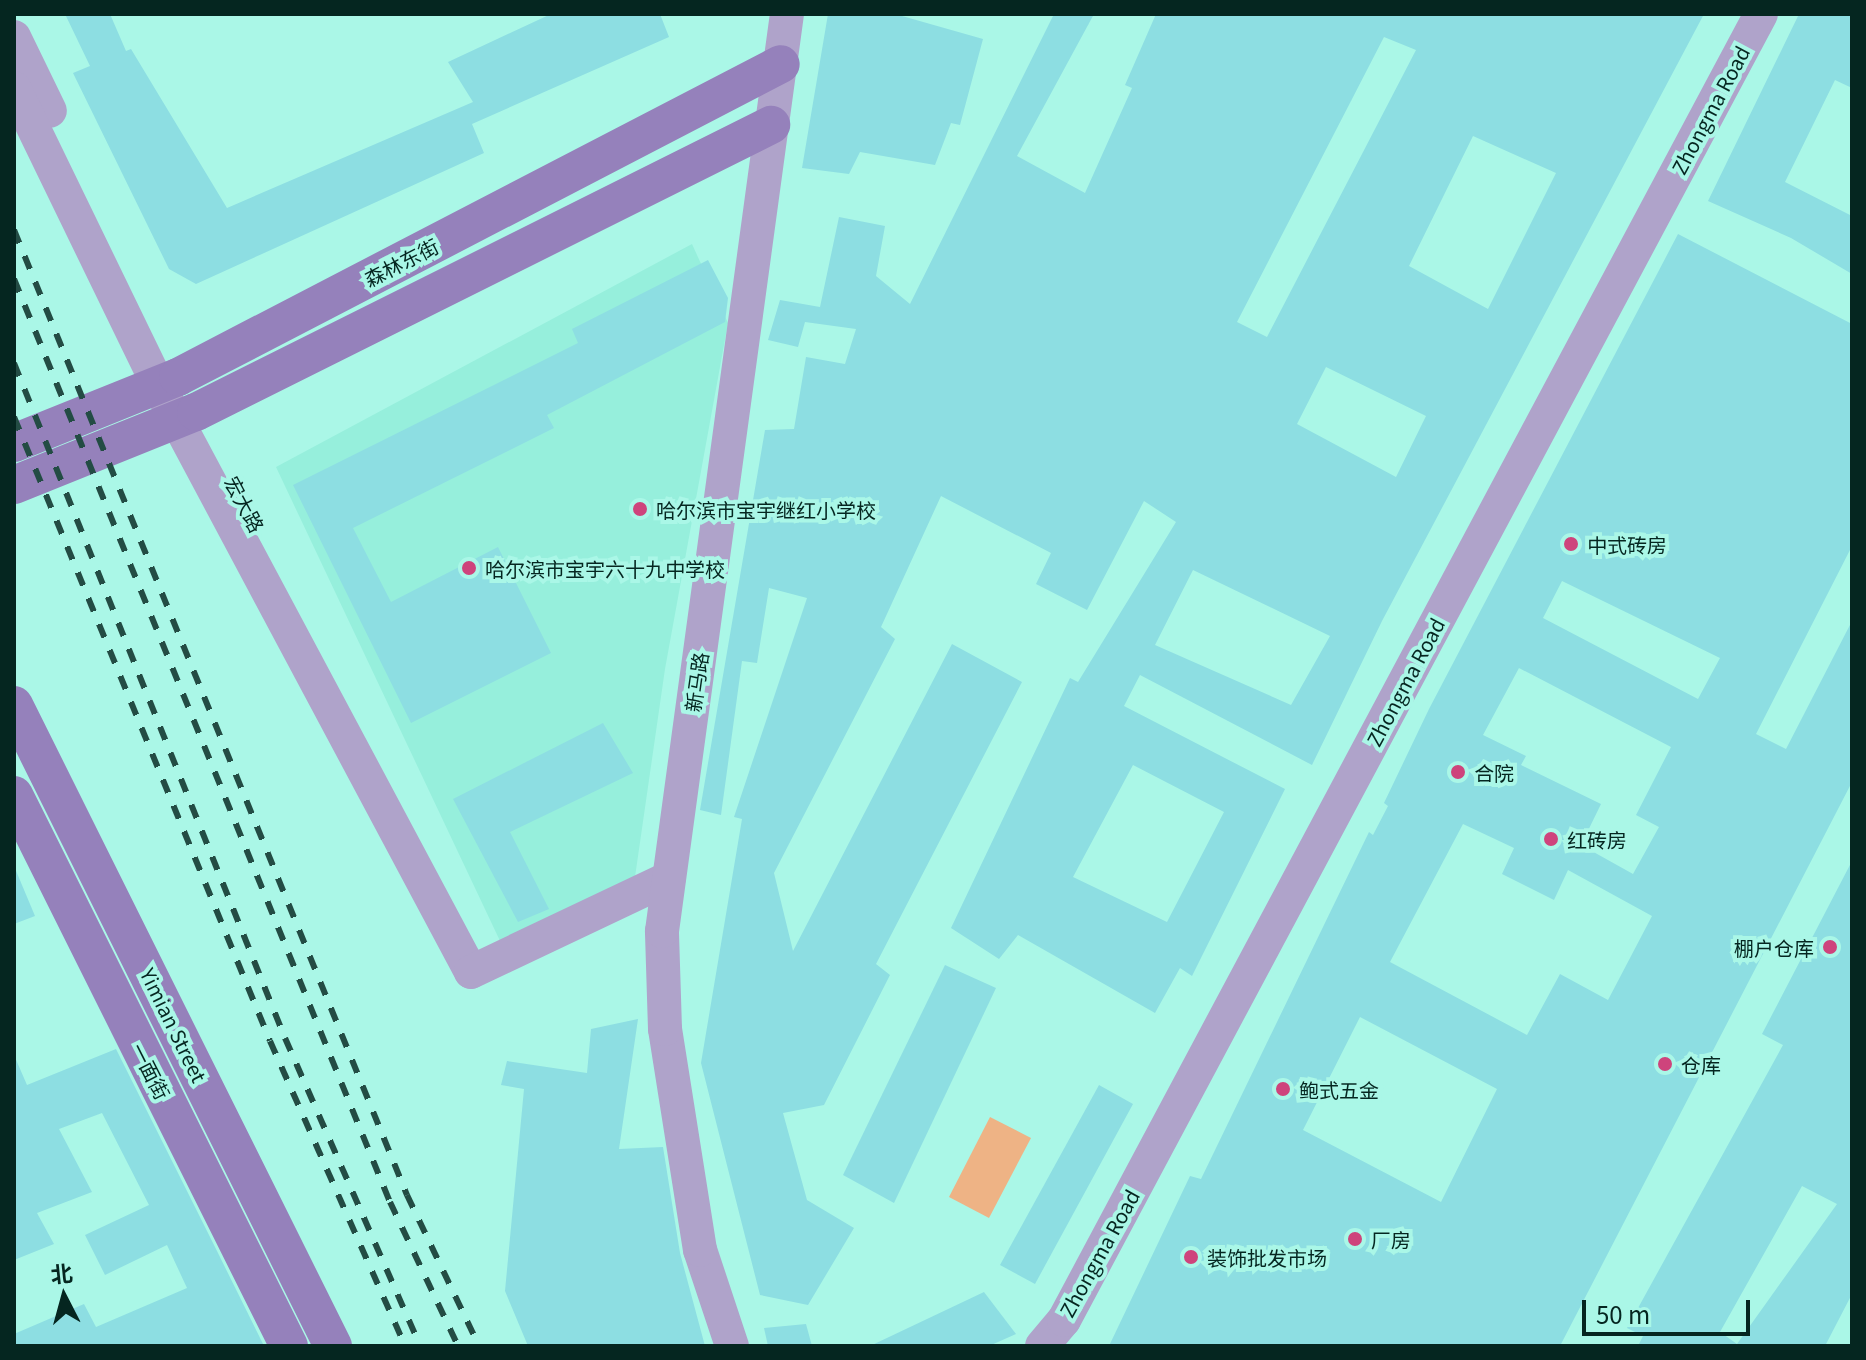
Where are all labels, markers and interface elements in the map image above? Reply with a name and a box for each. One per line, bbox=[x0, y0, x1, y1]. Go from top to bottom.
street label: Zhongma Road bbox=[1666, 42, 1754, 178]
street label: 森林东街 bbox=[360, 233, 442, 291]
street label: 宏大路 bbox=[220, 472, 270, 536]
place label: 哈尔滨市宝宇继红小学校 bbox=[656, 497, 876, 521]
marker: 哈尔滨市宝宇继红小学校 bbox=[631, 500, 649, 518]
place label: 中式砖房 bbox=[1587, 532, 1667, 556]
marker: 中式砖房 bbox=[1562, 535, 1580, 553]
place label: 哈尔滨市宝宇六十九中学校 bbox=[485, 556, 725, 580]
marker: 哈尔滨市宝宇六十九中学校 bbox=[460, 559, 478, 577]
street label: Zhongma Road bbox=[1361, 614, 1449, 750]
street label: 新马路 bbox=[680, 651, 712, 713]
place label: 合院 bbox=[1474, 760, 1514, 784]
marker: 合院 bbox=[1449, 763, 1467, 781]
place label: 红砖房 bbox=[1567, 827, 1627, 851]
marker: 红砖房 bbox=[1542, 830, 1560, 848]
place label: 棚户仓库 bbox=[1734, 935, 1814, 959]
marker: 棚户仓库 bbox=[1821, 938, 1839, 956]
street label: Yimian Street bbox=[136, 964, 212, 1086]
street label: 一面街 bbox=[127, 1039, 175, 1103]
place label: 仓库 bbox=[1681, 1052, 1721, 1076]
marker: 仓库 bbox=[1656, 1055, 1674, 1073]
place label: 鲍式五金 bbox=[1299, 1077, 1379, 1101]
marker: 鲍式五金 bbox=[1274, 1080, 1292, 1098]
street label: Zhongma Road bbox=[1054, 1185, 1144, 1321]
place label: 厂房 bbox=[1371, 1227, 1411, 1251]
marker: 厂房 bbox=[1346, 1230, 1364, 1248]
place label: 装饰批发市场 bbox=[1207, 1245, 1327, 1269]
marker: 装饰批发市场 bbox=[1182, 1248, 1200, 1266]
text: 北 bbox=[49, 1255, 74, 1289]
north arrow bbox=[24, 1256, 104, 1336]
scale bar bbox=[1586, 1284, 1754, 1334]
text: 50 m bbox=[1596, 1296, 1650, 1331]

